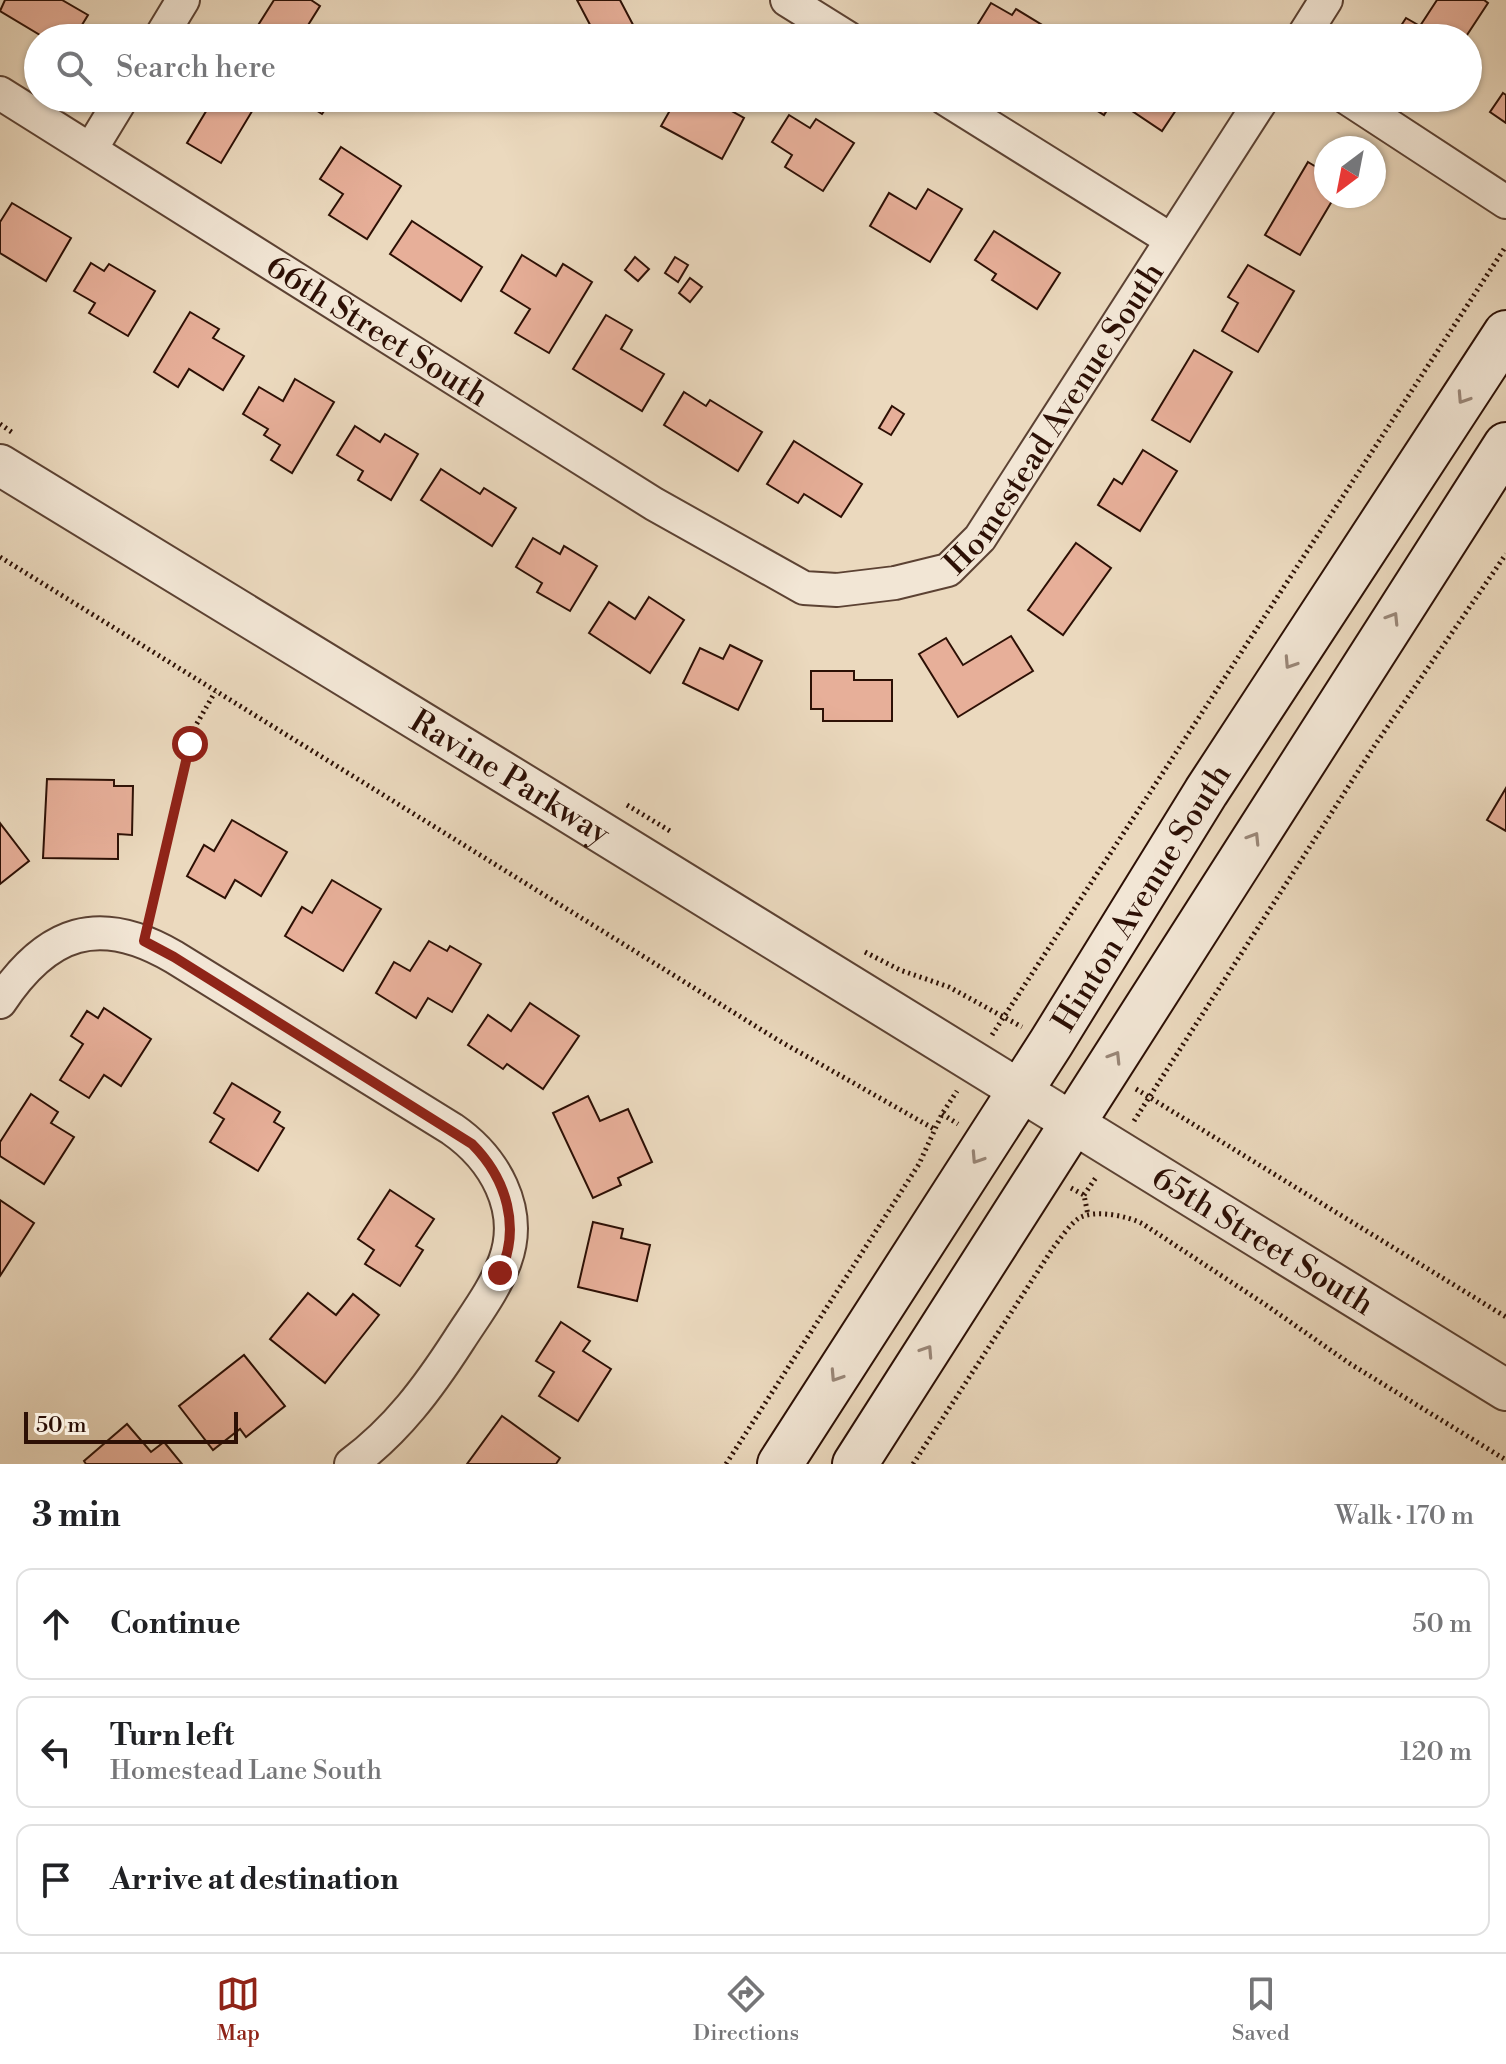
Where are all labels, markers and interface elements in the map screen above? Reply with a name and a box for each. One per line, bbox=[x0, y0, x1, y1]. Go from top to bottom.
search box bbox=[24, 24, 1482, 112]
icon: search bbox=[52, 46, 96, 90]
text: Search here bbox=[116, 49, 276, 87]
north arrow bbox=[1314, 136, 1386, 208]
street label: 66th Street South bbox=[258, 246, 496, 416]
street label: Homestead Avenue South bbox=[936, 255, 1173, 584]
one-way arrow bbox=[1458, 389, 1473, 404]
one-way arrow bbox=[1384, 612, 1399, 627]
one-way arrow bbox=[1285, 654, 1300, 668]
street label: Ravine Parkway bbox=[402, 701, 618, 854]
route start bbox=[172, 726, 208, 762]
street label: Hinton Avenue South bbox=[1044, 756, 1240, 1039]
one-way arrow bbox=[1245, 832, 1260, 847]
one-way arrow bbox=[1106, 1052, 1121, 1066]
one-way arrow bbox=[971, 1149, 986, 1164]
street label: 65th Street South bbox=[1144, 1158, 1381, 1325]
route end bbox=[482, 1255, 518, 1291]
one-way arrow bbox=[918, 1346, 933, 1360]
one-way arrow bbox=[831, 1368, 846, 1382]
scale bar bbox=[24, 1408, 238, 1444]
text: 50 m bbox=[36, 1412, 87, 1439]
text: 3 min bbox=[32, 1495, 121, 1537]
text: Walk · 170 m bbox=[1335, 1500, 1474, 1532]
icon: ahead bbox=[34, 1602, 78, 1646]
text: Continue bbox=[110, 1605, 241, 1643]
text: 50 m bbox=[1412, 1608, 1472, 1640]
text: Turn left bbox=[110, 1717, 234, 1755]
icon: left bbox=[34, 1730, 78, 1774]
text: 120 m bbox=[1400, 1736, 1472, 1768]
text: Homestead Lane South bbox=[110, 1755, 382, 1787]
icon: arrive bbox=[34, 1858, 78, 1902]
text: Arrive at destination bbox=[110, 1861, 399, 1899]
tab: Map bbox=[216, 1972, 260, 2047]
tab: Directions bbox=[693, 1972, 799, 2047]
tab: Saved bbox=[1232, 1972, 1290, 2047]

